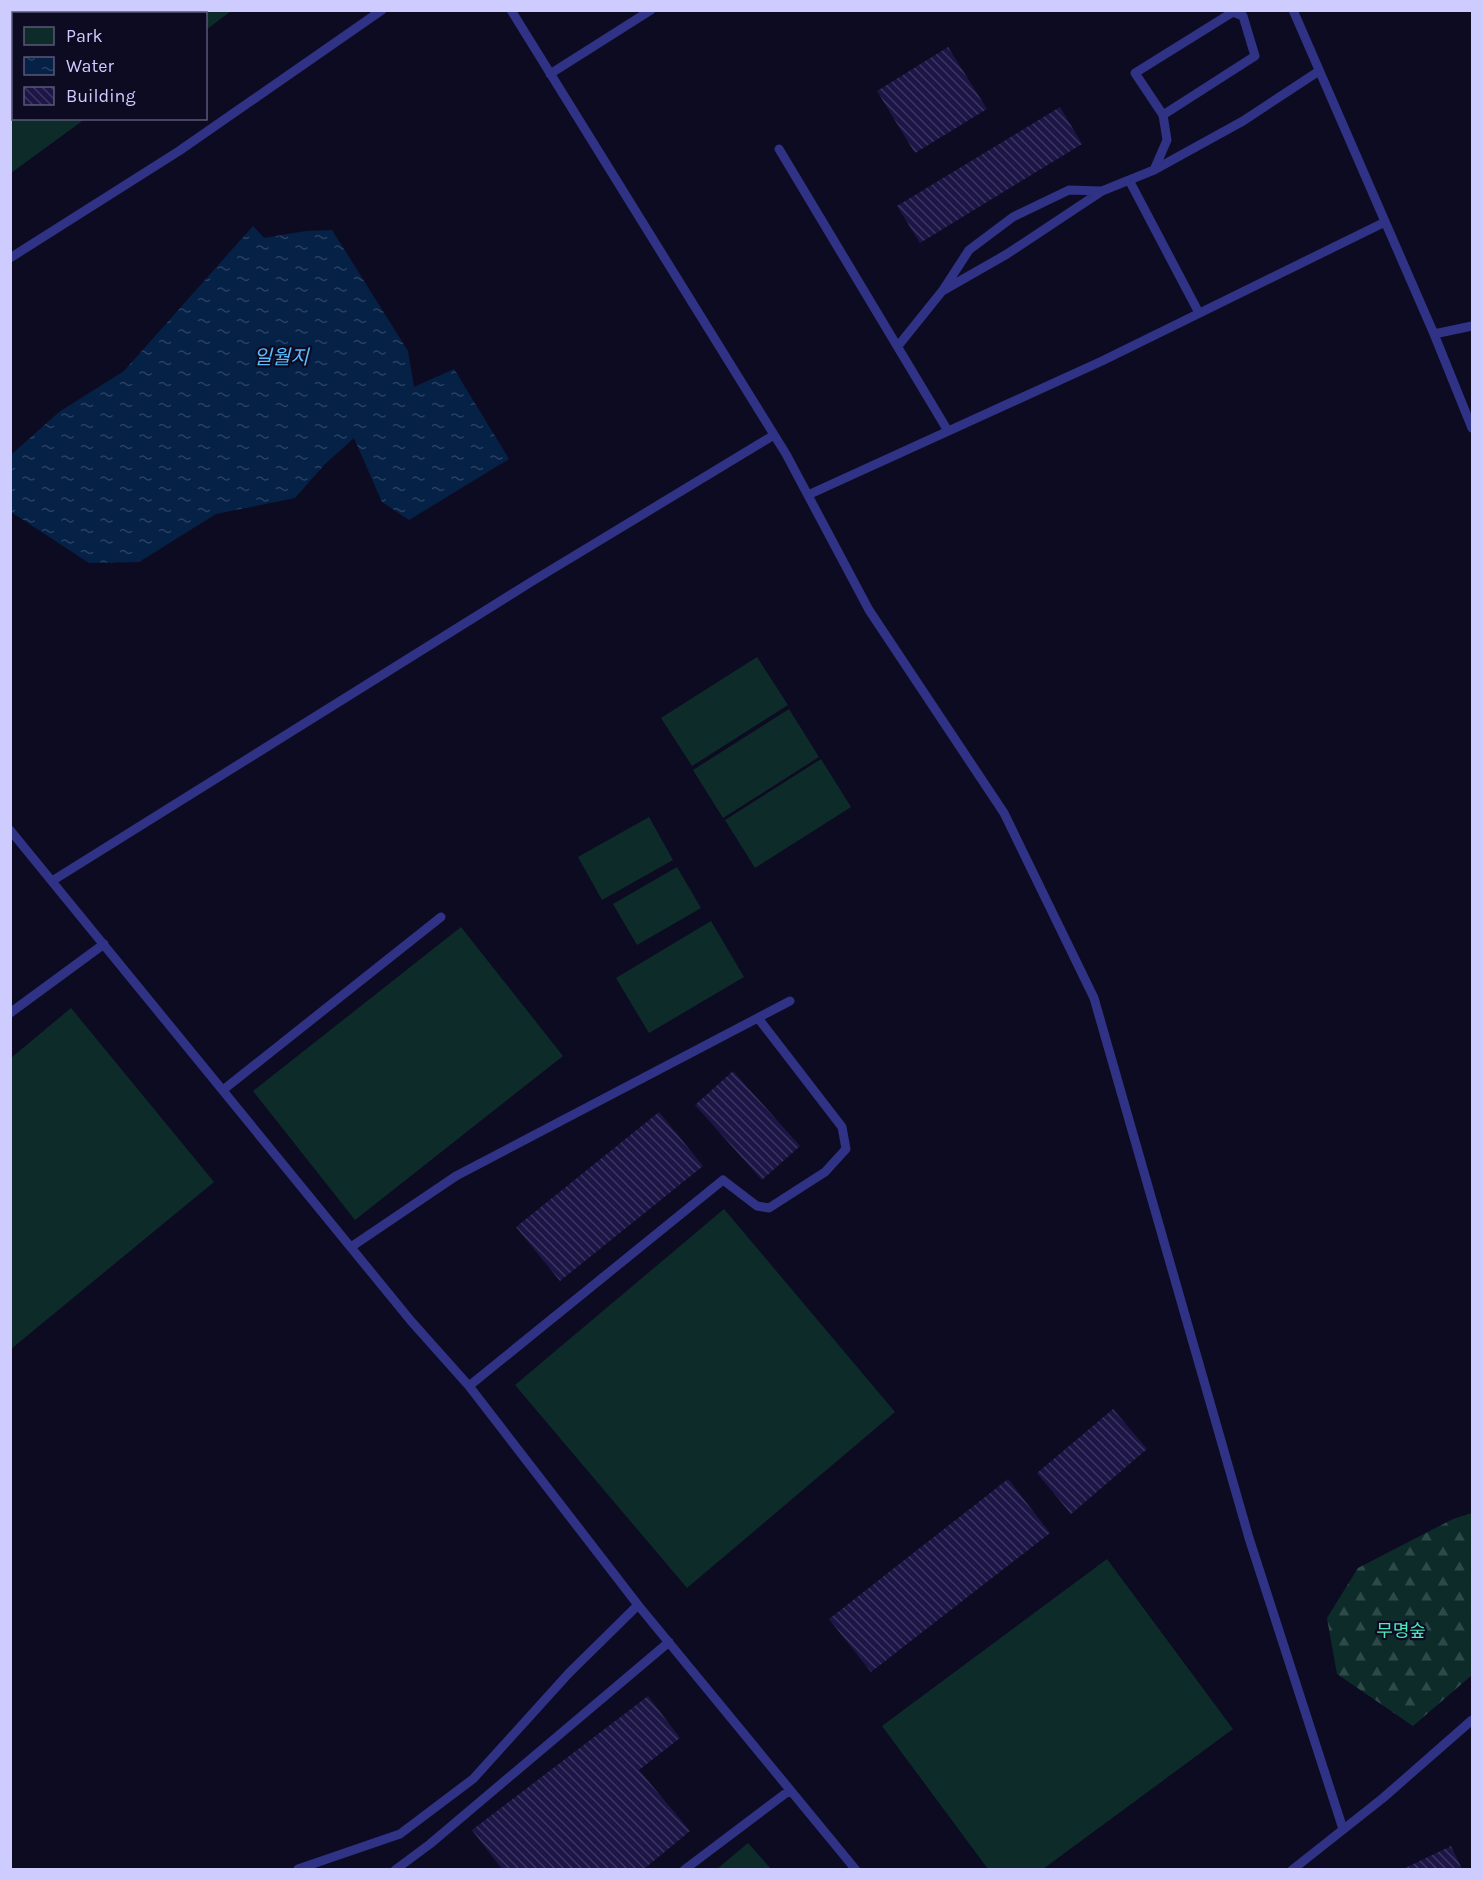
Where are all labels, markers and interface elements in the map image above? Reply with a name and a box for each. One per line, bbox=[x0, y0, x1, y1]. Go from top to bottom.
legend bbox=[12, 12, 207, 120]
text: Park bbox=[66, 25, 103, 47]
text: Water bbox=[66, 55, 114, 77]
text: Building bbox=[66, 85, 136, 107]
water label: 일월지 bbox=[253, 346, 310, 369]
park label: 무명숲 bbox=[1376, 1620, 1426, 1642]

